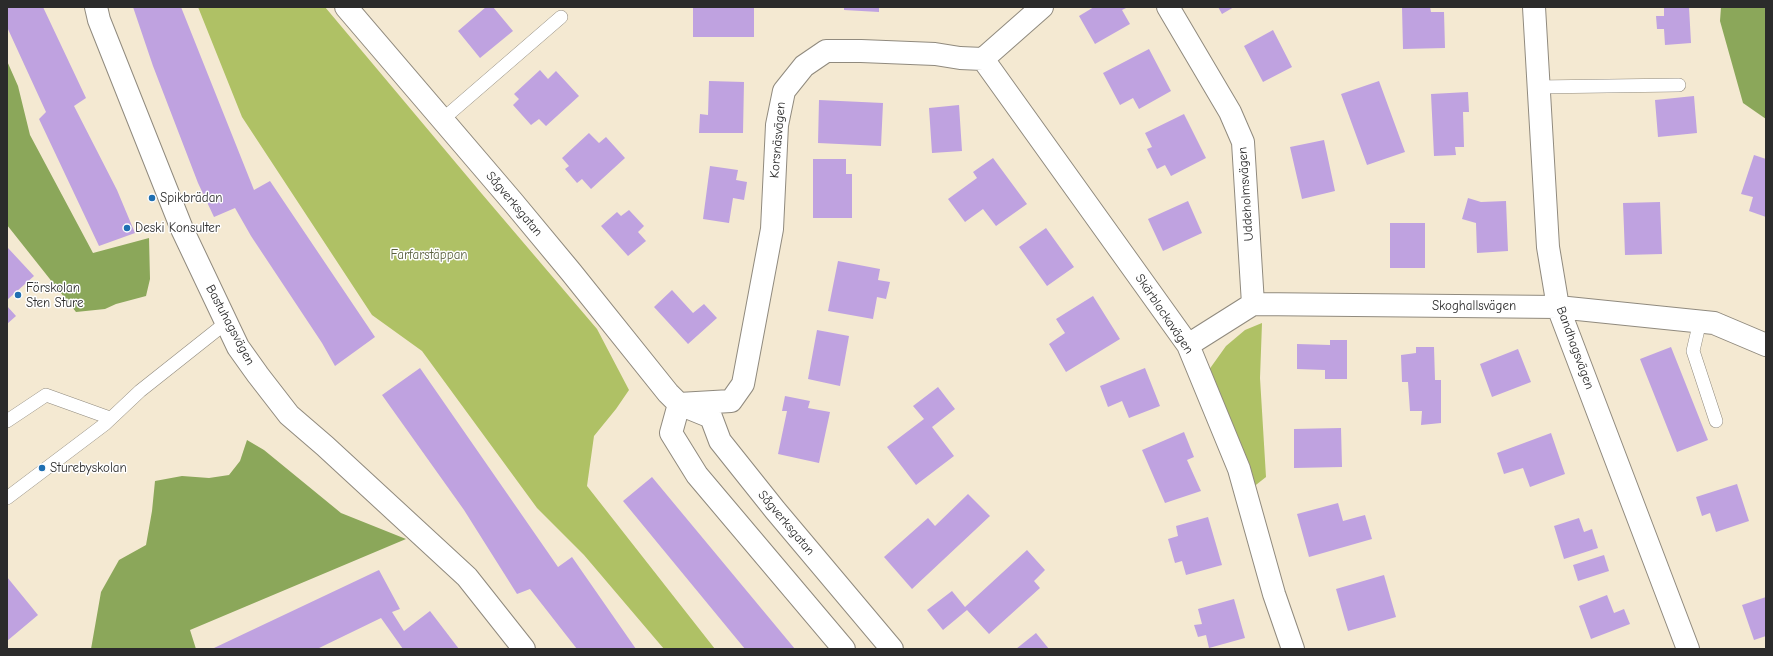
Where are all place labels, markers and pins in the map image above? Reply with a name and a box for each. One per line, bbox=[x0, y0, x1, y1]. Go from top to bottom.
place label: Spikbrädan bbox=[160, 190, 223, 206]
marker: Spikbrädan bbox=[147, 193, 157, 203]
place label: Deski Konsulter bbox=[135, 220, 220, 236]
marker: Deski Konsulter bbox=[122, 223, 132, 233]
place label: Förskolan Sten Sture bbox=[26, 280, 84, 311]
marker: Förskolan Sten Sture bbox=[13, 290, 23, 300]
place label: Sturebyskolan bbox=[50, 460, 127, 476]
marker: Sturebyskolan bbox=[37, 463, 47, 473]

